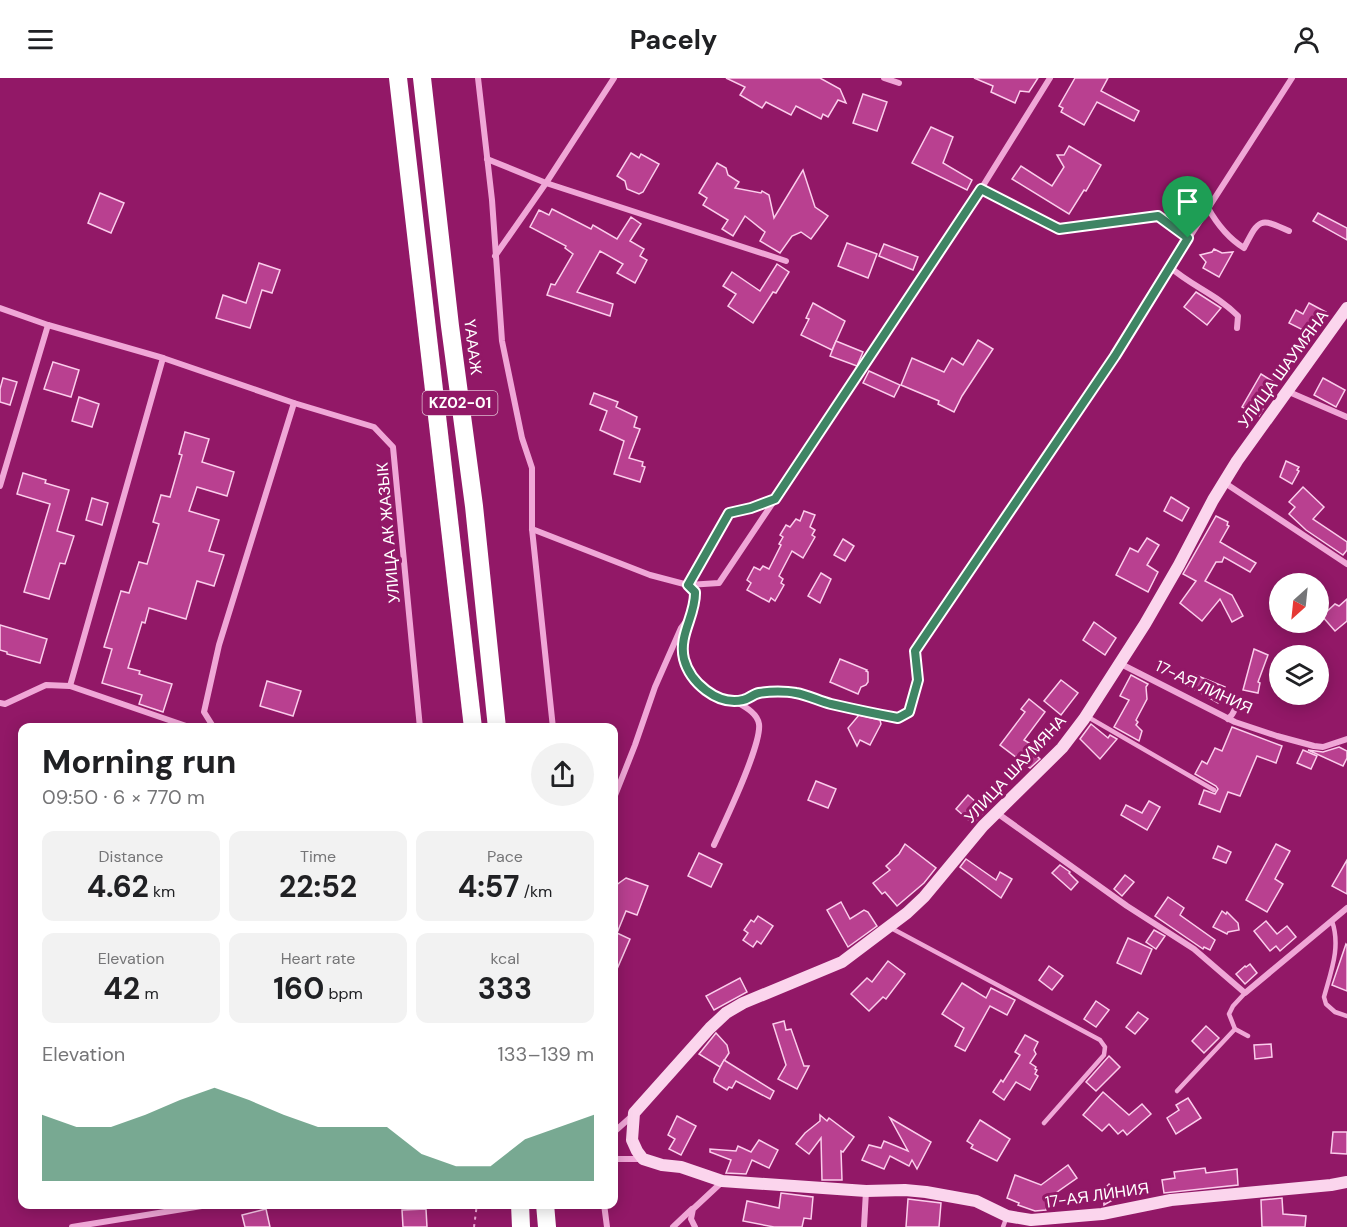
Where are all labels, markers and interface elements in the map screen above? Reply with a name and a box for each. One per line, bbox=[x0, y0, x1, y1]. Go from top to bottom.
text: Pacely bbox=[630, 22, 717, 57]
icon: menu bbox=[24, 23, 57, 56]
icon: person bbox=[1290, 23, 1323, 56]
pin bbox=[1162, 176, 1213, 238]
icon: arrive bbox=[1171, 185, 1204, 218]
street label: УЛИЦА ШАУМЯНА bbox=[1233, 306, 1333, 432]
street label: ҮАААЖ bbox=[459, 318, 487, 376]
road number: KZ02-01 bbox=[422, 391, 498, 415]
street label: УЛИЦА АК ЖАЗЫК bbox=[371, 461, 405, 604]
north arrow bbox=[1269, 573, 1329, 633]
map controls bbox=[1269, 573, 1329, 705]
button: layers bbox=[1269, 645, 1329, 705]
street label: 17-АЯ ЛИНИЯ bbox=[1152, 655, 1256, 719]
street label: УЛИЦА ШАУМЯНА bbox=[959, 710, 1071, 827]
text: Morning run bbox=[42, 740, 236, 783]
button: share bbox=[531, 743, 594, 806]
text: 09:50 · 6 × 770 m bbox=[42, 784, 205, 810]
text: Distance bbox=[99, 846, 163, 867]
text: Time bbox=[300, 846, 336, 867]
text: Pace bbox=[487, 846, 523, 867]
text: 4.62 bbox=[87, 867, 149, 906]
text: 22:52 bbox=[279, 867, 357, 906]
text: 4:57 bbox=[458, 867, 519, 906]
text: km bbox=[149, 881, 175, 902]
text: /km bbox=[519, 881, 552, 902]
text: Elevation bbox=[98, 948, 164, 969]
text: Heart rate bbox=[281, 948, 355, 969]
text: kcal bbox=[491, 948, 519, 969]
text: 42 bbox=[103, 969, 140, 1008]
text: 160 bbox=[273, 969, 324, 1008]
text: 333 bbox=[478, 969, 532, 1008]
text: m bbox=[140, 983, 159, 1004]
text: bpm bbox=[324, 983, 363, 1004]
text: Elevation bbox=[42, 1041, 125, 1067]
text: 133–139 m bbox=[498, 1041, 594, 1067]
street label: 17-АЯ ЛИНИЯ bbox=[1044, 1177, 1150, 1213]

